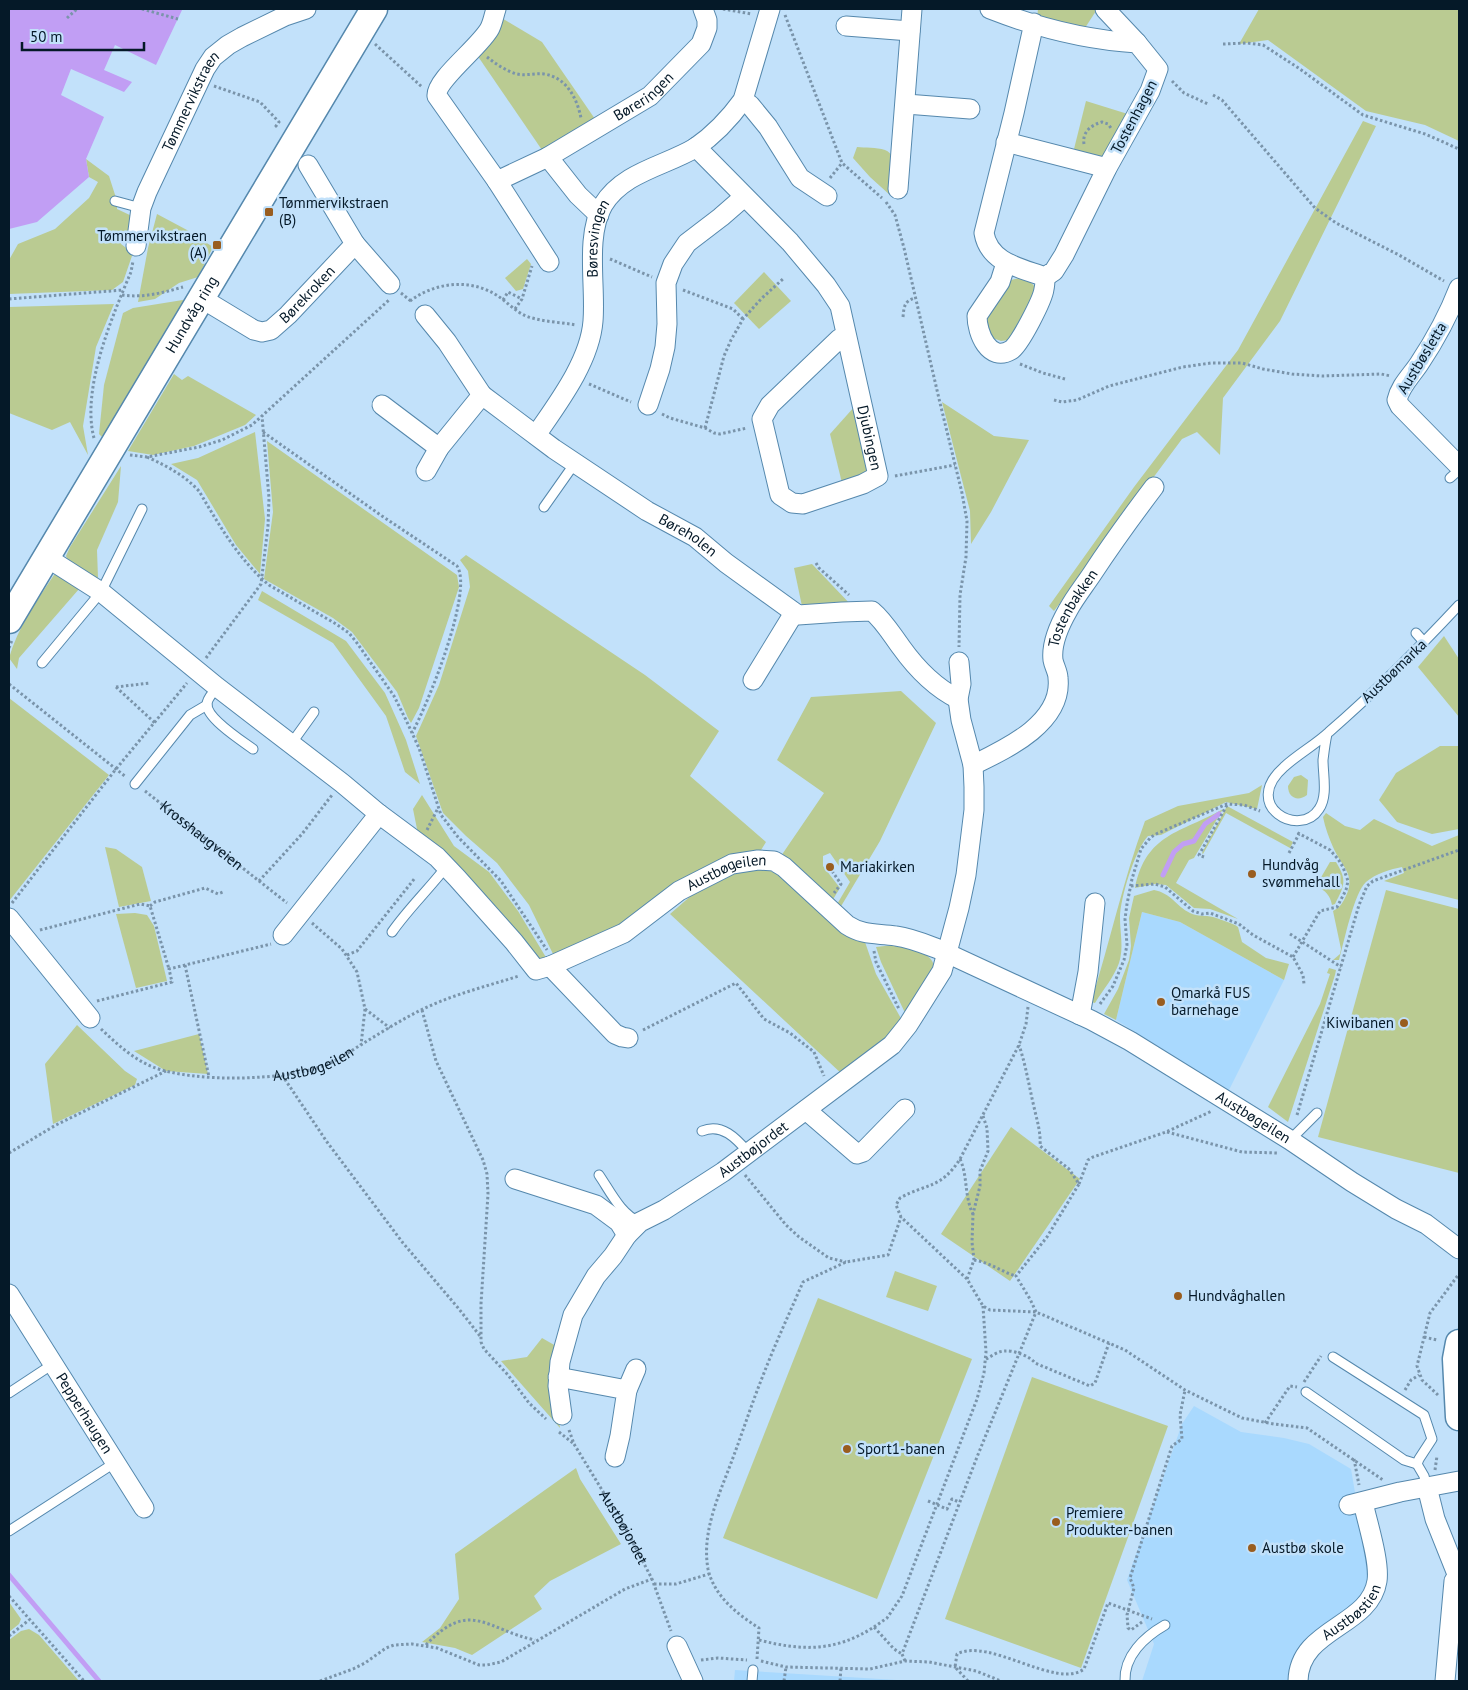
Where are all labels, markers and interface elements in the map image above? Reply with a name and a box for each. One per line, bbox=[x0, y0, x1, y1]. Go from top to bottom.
scale bar bbox=[22, 20, 145, 52]
text: 50 m bbox=[30, 27, 63, 46]
street label: Tømmervikstraen bbox=[157, 46, 223, 155]
street label: Børeringen bbox=[610, 68, 677, 125]
street label: Tostenhagen bbox=[1106, 77, 1161, 157]
place label: Tømmervikstraen (B) bbox=[279, 193, 389, 229]
street label: Børesvingen bbox=[582, 195, 613, 278]
marker: Tømmervikstraen (B) bbox=[263, 206, 275, 218]
place label: Tømmervikstraen (A) bbox=[97, 226, 207, 262]
marker: Tømmervikstraen (A) bbox=[211, 239, 223, 251]
street label: Børekroken bbox=[275, 261, 339, 327]
street label: Hundvåg ring bbox=[161, 272, 222, 356]
street label: Austbøsletta bbox=[1393, 318, 1450, 397]
street label: Djubingen bbox=[853, 403, 886, 472]
street label: Børeholen bbox=[655, 509, 721, 561]
street label: Tostenbakken bbox=[1043, 565, 1102, 649]
street label: Austbømarka bbox=[1357, 635, 1430, 707]
street label: Krosshaugveien bbox=[156, 796, 247, 874]
street label: Austbøgeilen bbox=[683, 850, 767, 895]
place label: Hundvåg svømmehall bbox=[1262, 855, 1340, 891]
place label: Mariakirken bbox=[840, 857, 915, 876]
marker: Mariakirken bbox=[824, 861, 836, 873]
marker: Hundvåg svømmehall bbox=[1246, 868, 1258, 880]
place label: Qmarkå FUS barnehage bbox=[1171, 983, 1250, 1019]
marker: Qmarkå FUS barnehage bbox=[1155, 996, 1167, 1008]
place label: Kiwibanen bbox=[1326, 1013, 1394, 1032]
marker: Kiwibanen bbox=[1398, 1017, 1410, 1029]
street label: Austbøgeilen bbox=[272, 1042, 357, 1085]
street label: Austbøgeilen bbox=[1213, 1087, 1295, 1147]
street label: Austbøjordet bbox=[714, 1117, 792, 1181]
place label: Hundvåghallen bbox=[1188, 1286, 1285, 1305]
marker: Hundvåghallen bbox=[1172, 1290, 1184, 1302]
street label: Pepperhaugen bbox=[52, 1369, 117, 1457]
place label: Sport1-banen bbox=[857, 1439, 945, 1458]
marker: Sport1-banen bbox=[841, 1443, 853, 1455]
street label: Austbøjordet bbox=[595, 1487, 653, 1568]
place label: Premiere Produkter-banen bbox=[1066, 1503, 1173, 1539]
marker: Premiere Produkter-banen bbox=[1050, 1516, 1062, 1528]
place label: Austbø skole bbox=[1262, 1538, 1344, 1557]
marker: Austbø skole bbox=[1246, 1542, 1258, 1554]
street label: Austbøstien bbox=[1318, 1582, 1385, 1644]

